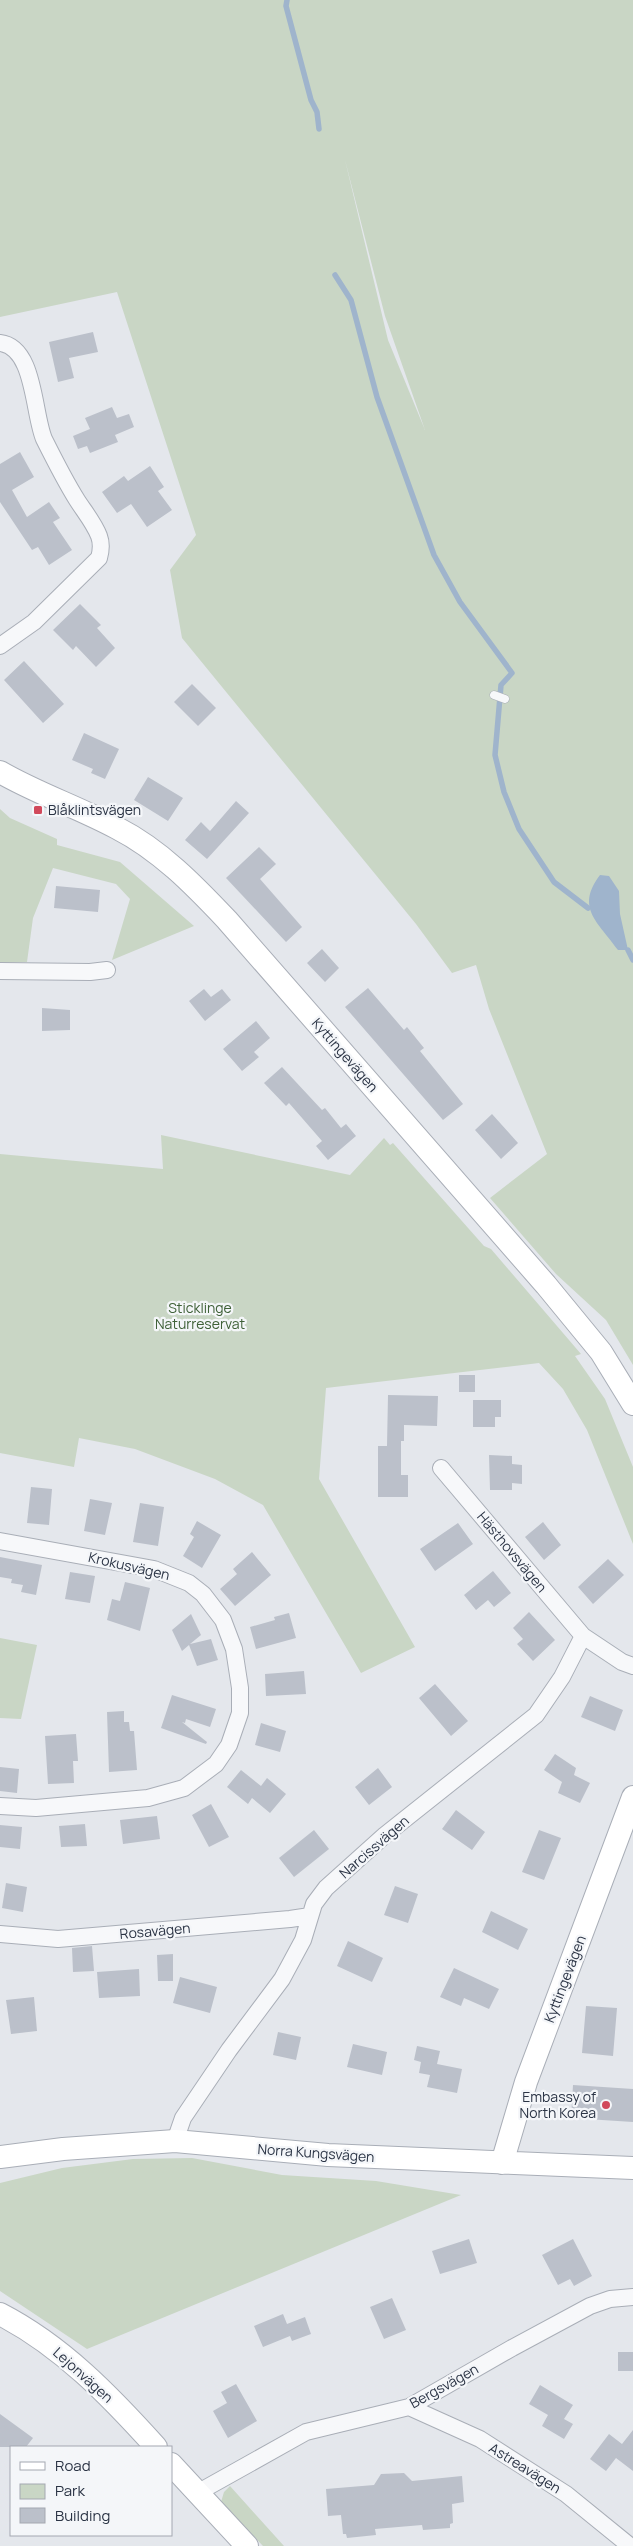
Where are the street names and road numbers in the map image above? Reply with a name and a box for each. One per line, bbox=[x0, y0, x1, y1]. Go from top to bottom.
street label: Kyttingevägen bbox=[308, 1014, 383, 1096]
street label: Hästhovsvägen bbox=[473, 1507, 552, 1596]
street label: Krokusvägen bbox=[87, 1547, 172, 1584]
street label: Narcissvägen bbox=[335, 1811, 413, 1882]
street label: Rosavägen bbox=[119, 1918, 191, 1943]
street label: Kyttingevägen bbox=[539, 1932, 590, 2025]
street label: Norra Kungsvägen bbox=[257, 2139, 375, 2166]
street label: Lejonvägen bbox=[49, 2343, 117, 2407]
street label: Bergsvägen bbox=[406, 2359, 482, 2412]
street label: Astreavägen bbox=[486, 2438, 565, 2497]

